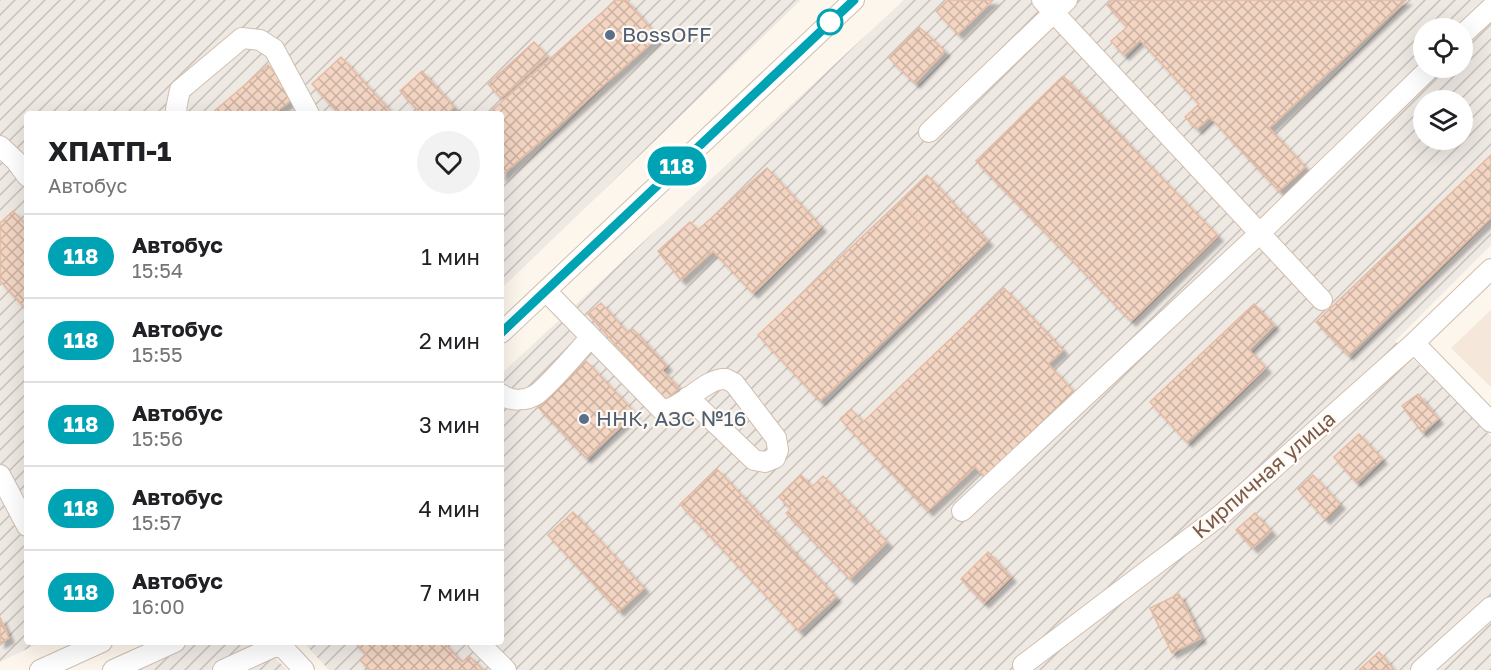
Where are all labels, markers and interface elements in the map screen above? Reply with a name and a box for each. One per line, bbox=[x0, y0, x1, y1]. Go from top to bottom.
unlabelled marker bbox=[817, 9, 843, 35]
map controls bbox=[1413, 18, 1473, 150]
button: locate bbox=[1413, 18, 1473, 78]
place label: BossOFF bbox=[622, 21, 711, 47]
marker: BossOFF bbox=[603, 28, 617, 42]
button: layers bbox=[1413, 90, 1473, 150]
button: heart bbox=[417, 131, 480, 194]
text: ХПАТП-1 bbox=[48, 134, 171, 167]
line badge: 118 bbox=[642, 146, 712, 186]
text: 118 bbox=[659, 153, 695, 179]
text: Автобус bbox=[48, 173, 127, 197]
text: Автобус bbox=[132, 231, 223, 258]
text: 118 bbox=[63, 243, 99, 269]
text: 1 мин bbox=[421, 243, 480, 270]
text: 15:54 bbox=[132, 258, 183, 282]
text: Автобус bbox=[132, 315, 223, 342]
text: 118 bbox=[63, 327, 99, 353]
text: 2 мин bbox=[419, 327, 480, 354]
text: 15:55 bbox=[132, 342, 183, 366]
text: Автобус bbox=[132, 399, 223, 426]
place label: ННК, АЗС №16 bbox=[596, 405, 746, 431]
street label: Кирпичная улица bbox=[1187, 405, 1340, 543]
text: 118 bbox=[63, 411, 99, 437]
text: 3 мин bbox=[419, 411, 480, 438]
marker: ННК, АЗС №16 bbox=[577, 412, 591, 426]
text: 15:56 bbox=[132, 426, 183, 450]
text: Автобус bbox=[132, 483, 223, 510]
text: 118 bbox=[63, 495, 99, 521]
text: 4 мин bbox=[418, 495, 480, 522]
text: 15:57 bbox=[132, 510, 182, 534]
text: Автобус bbox=[132, 567, 223, 594]
text: 118 bbox=[63, 579, 99, 605]
text: 7 мин bbox=[420, 579, 480, 606]
text: 16:00 bbox=[132, 594, 185, 618]

